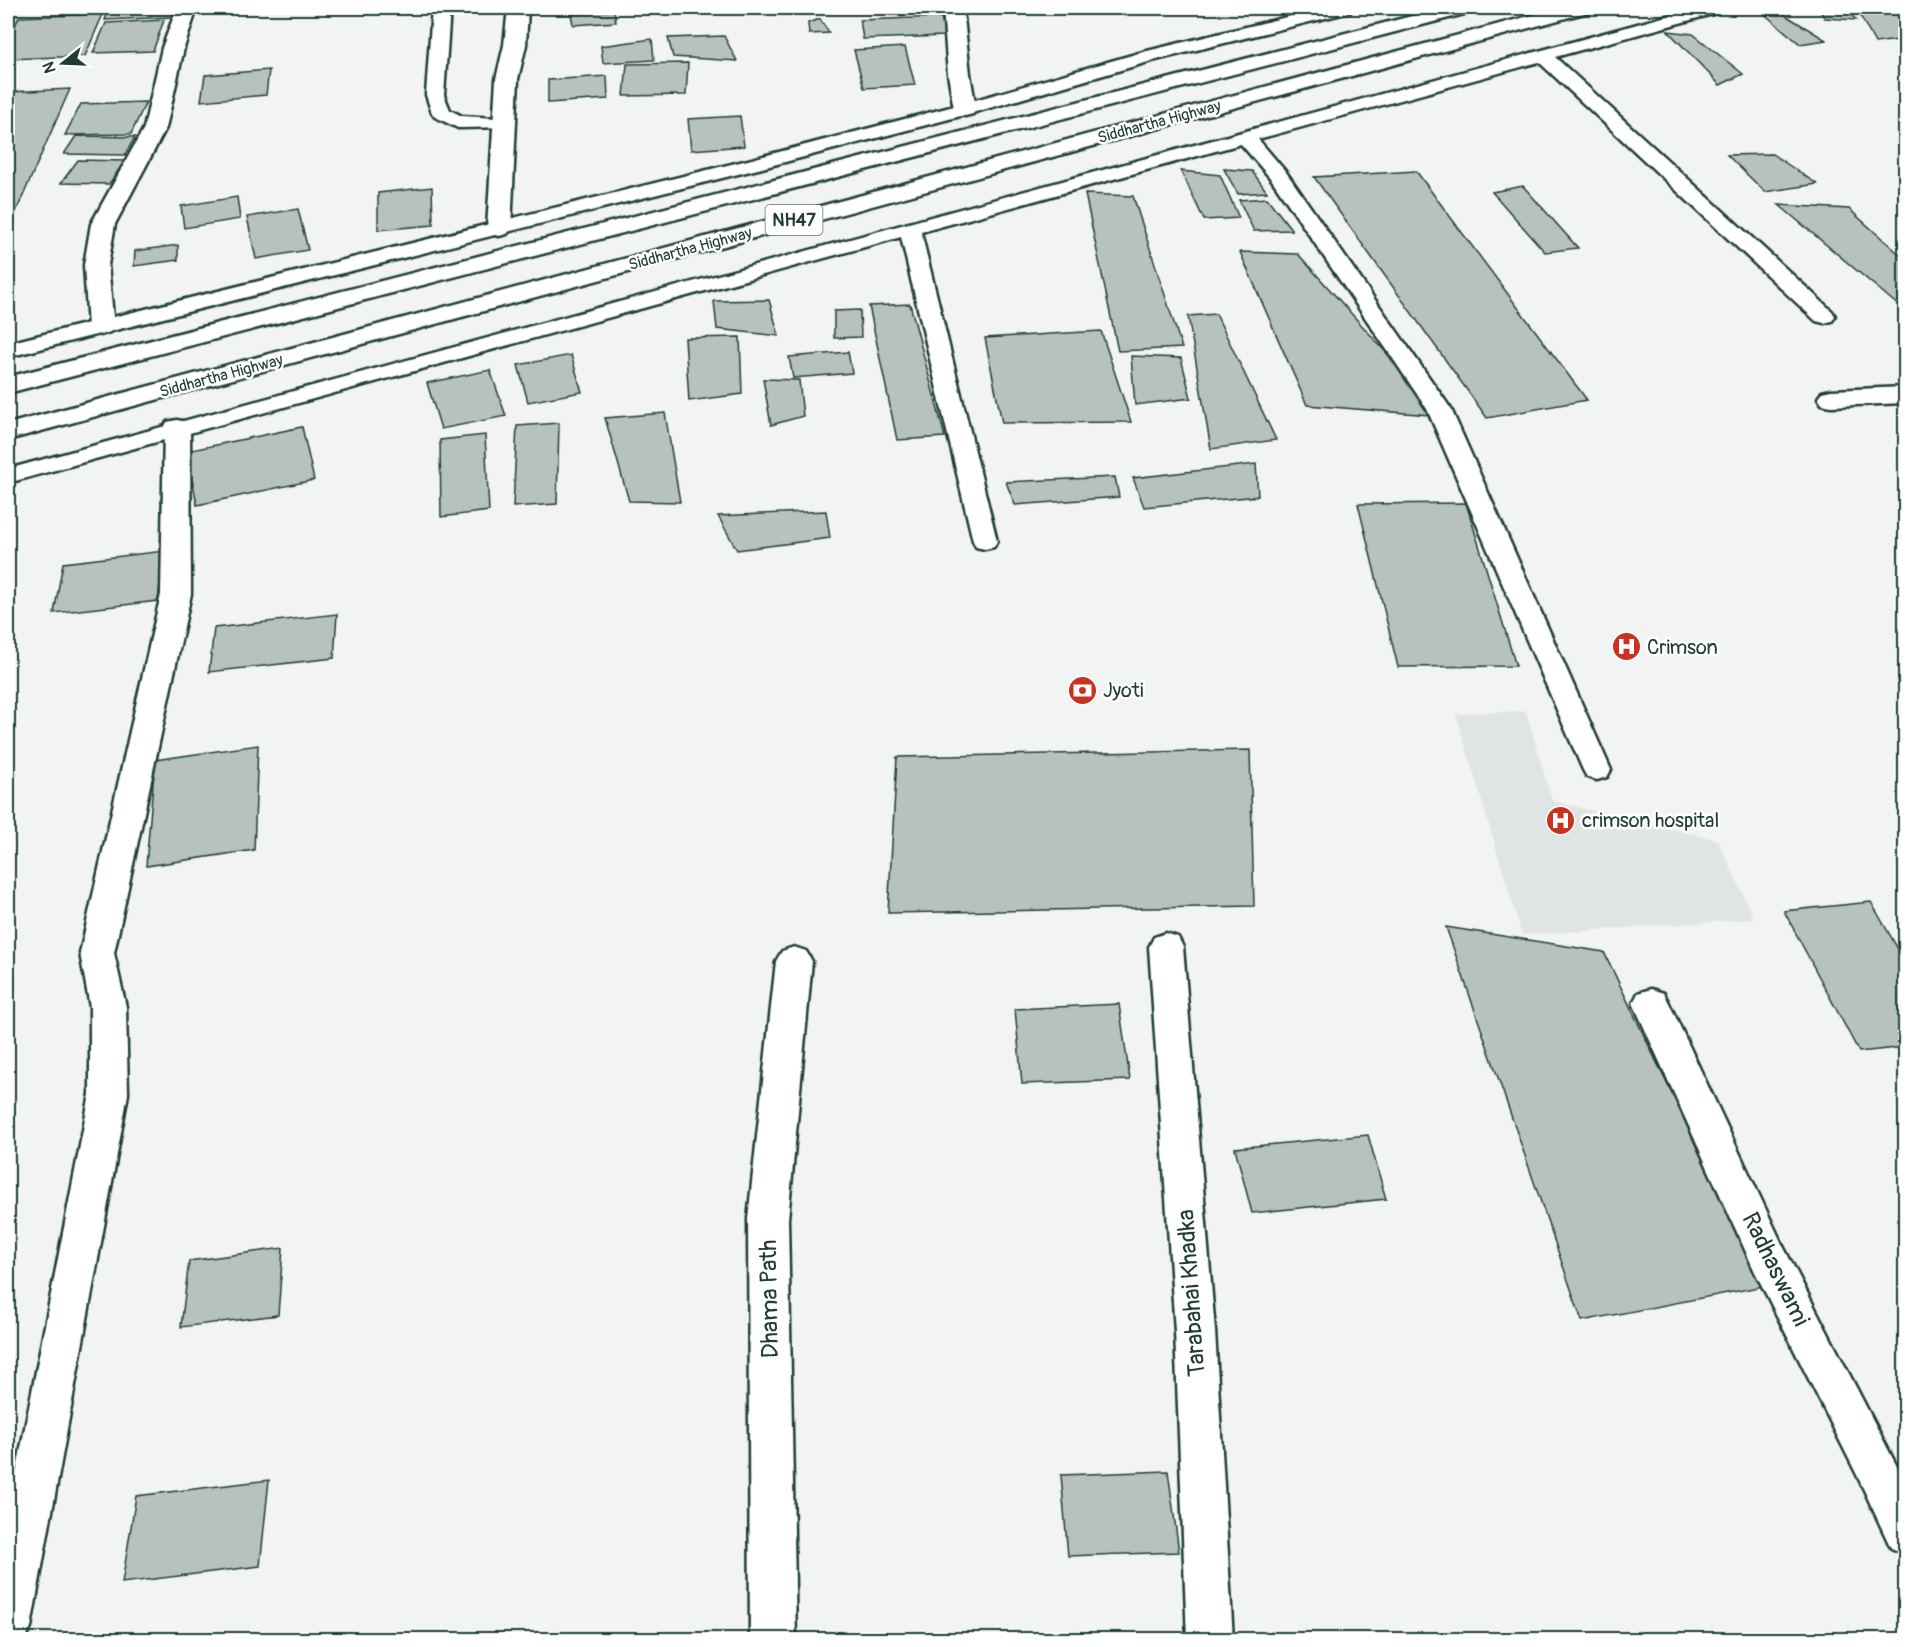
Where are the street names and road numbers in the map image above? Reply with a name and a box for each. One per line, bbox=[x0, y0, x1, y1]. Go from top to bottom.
street label: Siddhartha Highway bbox=[1095, 96, 1223, 148]
road number: NH47 bbox=[766, 205, 822, 235]
street label: Siddhartha Highway bbox=[626, 223, 754, 275]
street label: Siddhartha Highway bbox=[157, 350, 285, 402]
street label: Tarabahai Khadka bbox=[1171, 1208, 1212, 1377]
street label: Radhaswami bbox=[1736, 1208, 1816, 1331]
street label: Dhama Path bbox=[754, 1239, 785, 1359]

